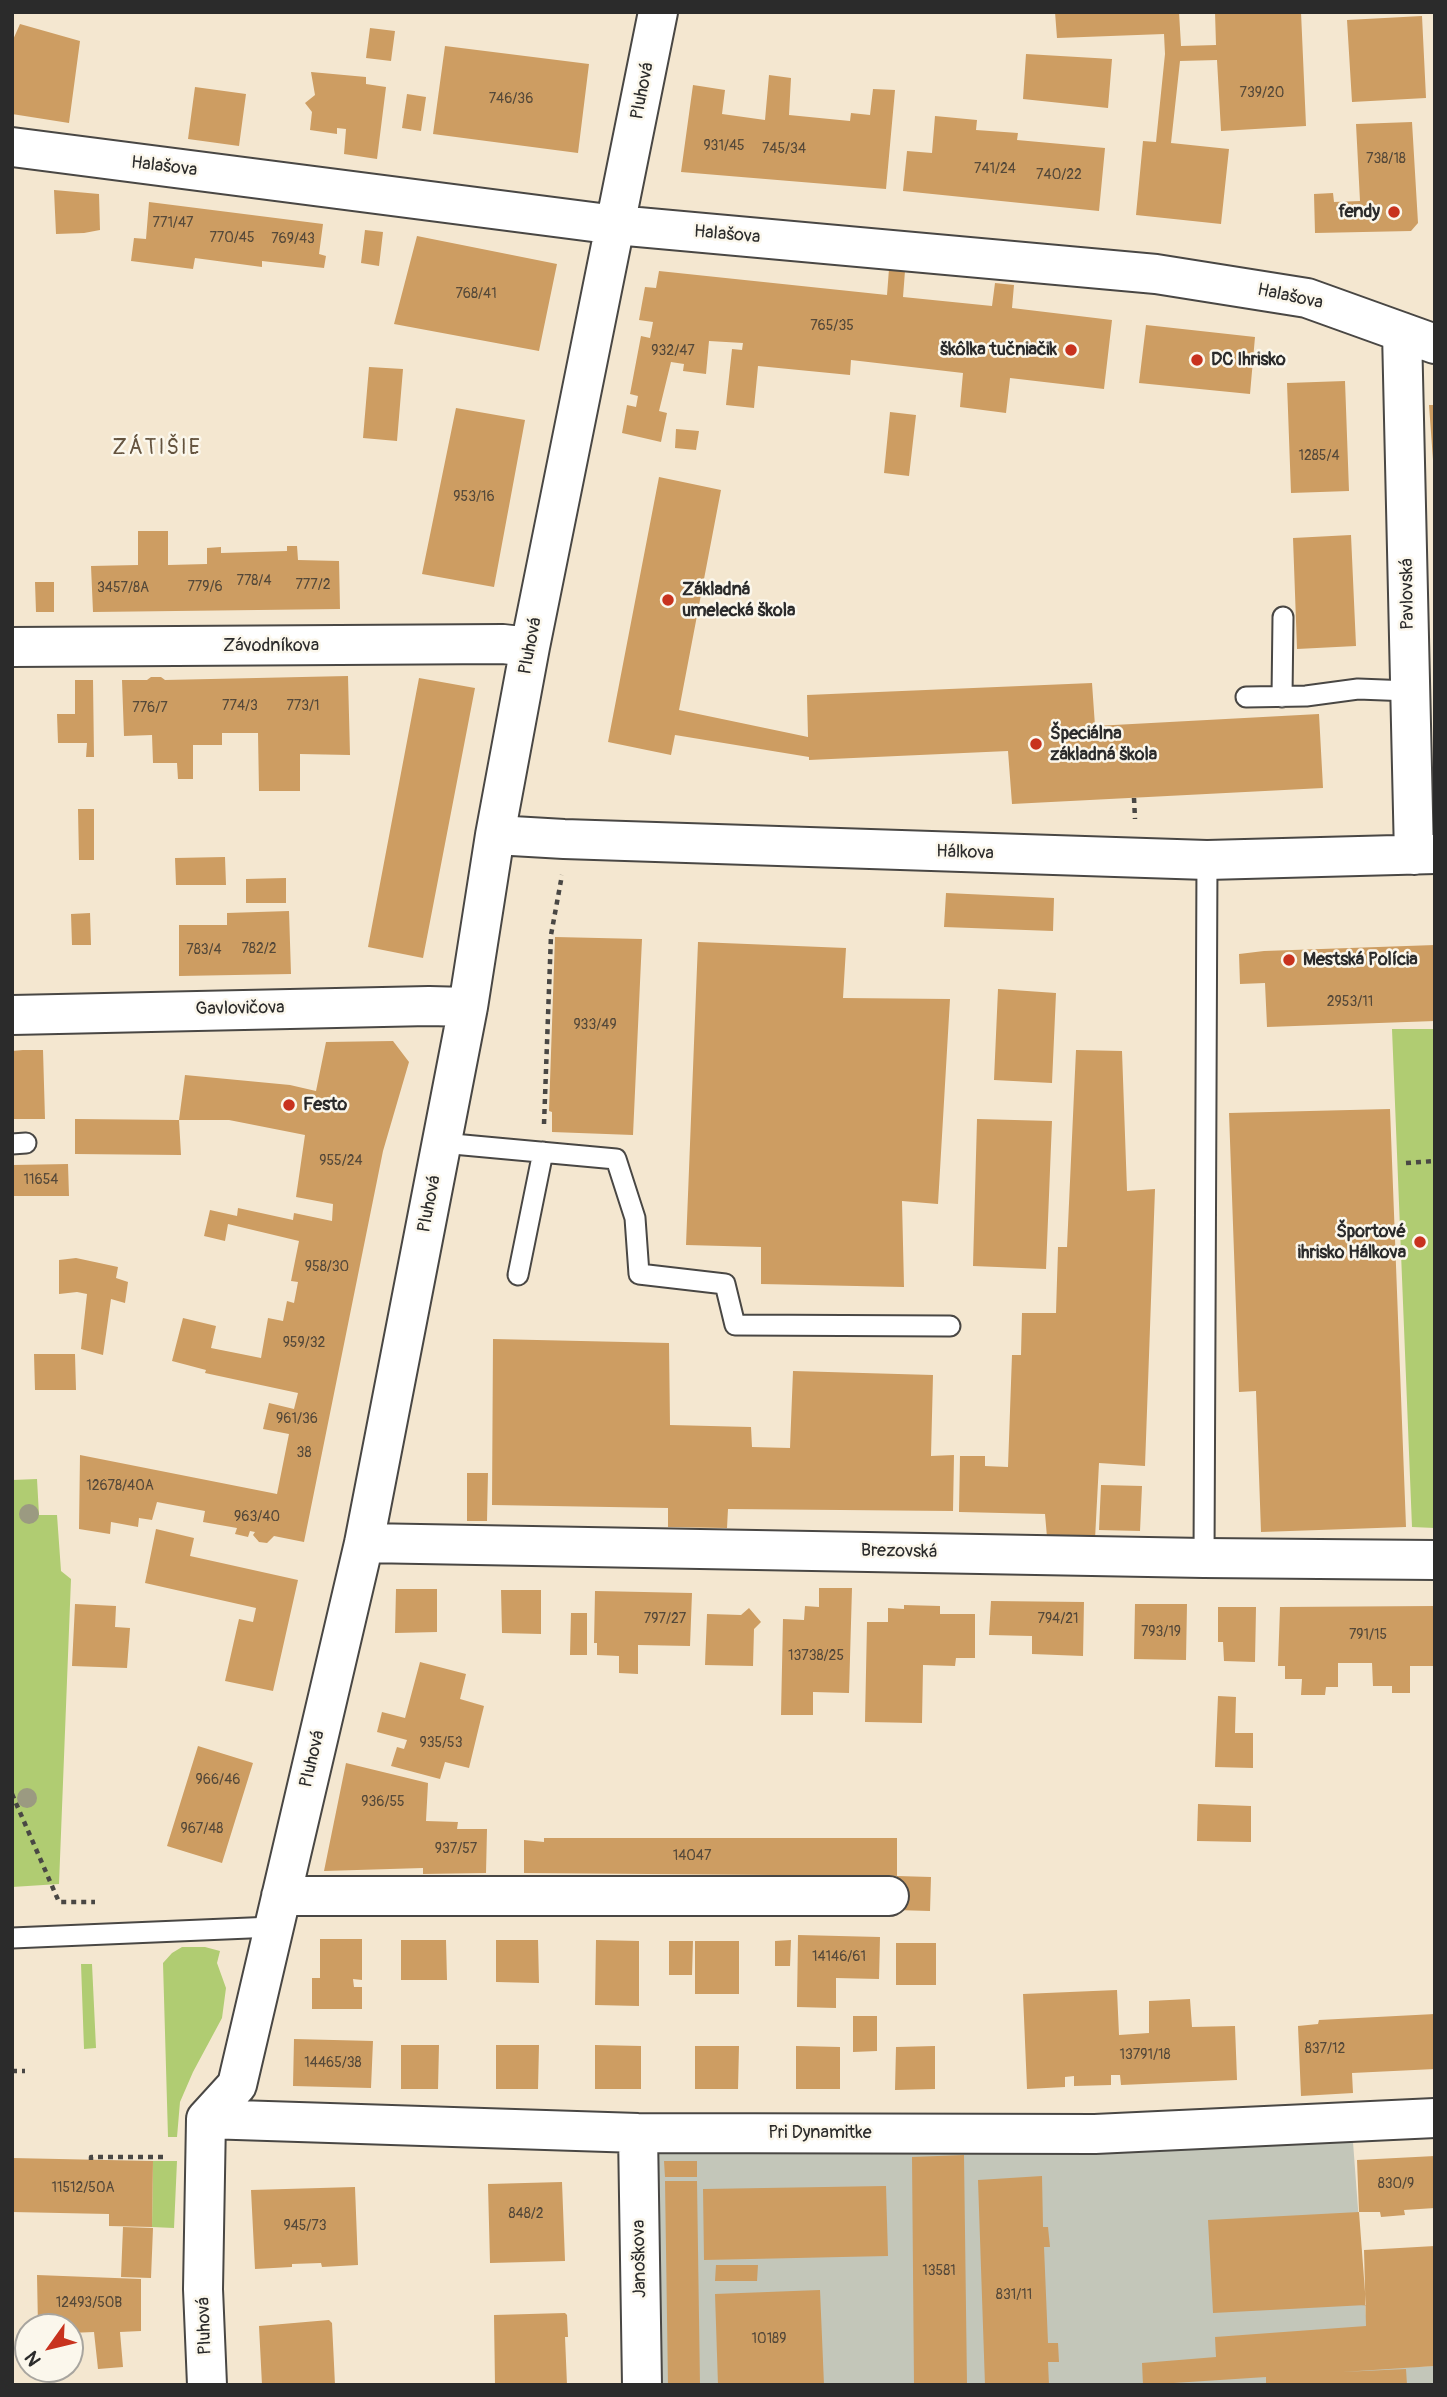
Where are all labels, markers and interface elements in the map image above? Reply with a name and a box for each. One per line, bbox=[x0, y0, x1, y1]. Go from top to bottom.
street label: Pluhová bbox=[627, 61, 659, 121]
house number: 739/20 bbox=[1240, 85, 1284, 101]
house number: 746/36 bbox=[489, 91, 533, 107]
house number: 931/45 bbox=[703, 138, 745, 154]
house number: 745/34 bbox=[762, 141, 806, 157]
house number: 738/18 bbox=[1366, 151, 1406, 167]
street label: Halašova bbox=[130, 152, 198, 182]
house number: 741/24 bbox=[974, 161, 1016, 177]
house number: 740/22 bbox=[1036, 167, 1082, 183]
place label: fendy bbox=[1339, 201, 1380, 223]
marker: fendy bbox=[1386, 204, 1402, 220]
house number: 771/47 bbox=[153, 215, 193, 231]
street label: Halašova bbox=[693, 221, 761, 249]
house number: 770/45 bbox=[209, 230, 255, 246]
house number: 769/43 bbox=[271, 231, 315, 247]
street label: Halašova bbox=[1255, 280, 1325, 314]
house number: 768/41 bbox=[455, 286, 497, 302]
house number: 765/35 bbox=[810, 318, 854, 334]
place label: škôlka tučniačik bbox=[940, 339, 1057, 361]
marker: škôlka tučniačik bbox=[1063, 342, 1079, 358]
house number: 932/47 bbox=[651, 343, 695, 359]
place label: DC Ihrisko bbox=[1211, 349, 1286, 371]
marker: DC Ihrisko bbox=[1189, 352, 1205, 368]
district label: ZÁTIŠIE bbox=[113, 436, 201, 462]
house number: 1285/4 bbox=[1298, 448, 1340, 464]
house number: 953/16 bbox=[453, 489, 495, 505]
street label: Pavlovská bbox=[1397, 558, 1419, 630]
house number: 778/4 bbox=[236, 573, 272, 589]
house number: 777/2 bbox=[295, 577, 331, 593]
house number: 779/6 bbox=[187, 579, 223, 595]
place label: Základná umelecká škola bbox=[682, 579, 795, 622]
house number: 3457/8A bbox=[97, 580, 149, 596]
marker: Základná umelecká škola bbox=[660, 592, 676, 608]
street label: Pluhová bbox=[515, 616, 547, 676]
street label: Závodníkova bbox=[223, 635, 319, 657]
house number: 774/3 bbox=[222, 698, 258, 714]
house number: 773/1 bbox=[286, 698, 320, 714]
house number: 776/7 bbox=[132, 700, 168, 716]
place label: Špeciálna základná škola bbox=[1050, 723, 1157, 766]
marker: Špeciálna základná škola bbox=[1028, 736, 1044, 752]
street label: Hálkova bbox=[936, 841, 994, 865]
house number: 782/2 bbox=[241, 941, 277, 957]
house number: 783/4 bbox=[186, 942, 222, 958]
place label: Mestská Polícia bbox=[1303, 949, 1418, 971]
marker: Mestská Polícia bbox=[1281, 952, 1297, 968]
house number: 2953/11 bbox=[1327, 994, 1373, 1010]
street label: Gavlovičova bbox=[195, 997, 285, 1021]
house number: 933/49 bbox=[573, 1017, 617, 1033]
place label: Festo bbox=[303, 1094, 347, 1116]
marker: Festo bbox=[281, 1097, 297, 1113]
house number: 955/24 bbox=[319, 1153, 363, 1169]
house number: 11654 bbox=[24, 1172, 58, 1188]
street label: Pluhová bbox=[414, 1174, 446, 1234]
place label: Športové ihrisko Hálkova bbox=[1298, 1221, 1406, 1264]
marker: Športové ihrisko Hálkova bbox=[1412, 1234, 1428, 1250]
house number: 958/30 bbox=[305, 1259, 349, 1275]
house number: 959/32 bbox=[283, 1335, 325, 1351]
house number: 961/36 bbox=[276, 1411, 318, 1427]
house number: 38 bbox=[297, 1445, 311, 1461]
house number: 12678/40A bbox=[86, 1478, 154, 1494]
house number: 963/40 bbox=[234, 1509, 280, 1525]
street label: Brezovská bbox=[861, 1541, 937, 1563]
house number: 797/27 bbox=[644, 1611, 686, 1627]
house number: 794/21 bbox=[1037, 1611, 1079, 1627]
house number: 793/19 bbox=[1141, 1624, 1181, 1640]
house number: 791/15 bbox=[1349, 1627, 1387, 1643]
house number: 13738/25 bbox=[788, 1648, 844, 1664]
street label: Pluhová bbox=[296, 1728, 330, 1790]
house number: 935/53 bbox=[419, 1735, 463, 1751]
house number: 966/46 bbox=[196, 1772, 240, 1788]
house number: 936/55 bbox=[361, 1794, 405, 1810]
house number: 967/48 bbox=[181, 1821, 223, 1837]
house number: 937/57 bbox=[435, 1841, 477, 1857]
house number: 14047 bbox=[673, 1848, 711, 1864]
house number: 14146/61 bbox=[812, 1949, 866, 1965]
house number: 837/12 bbox=[1305, 2041, 1345, 2057]
house number: 13791/18 bbox=[1120, 2047, 1170, 2063]
house number: 14465/38 bbox=[304, 2055, 362, 2071]
street label: Pri Dynamitke bbox=[768, 2122, 872, 2144]
house number: 830/9 bbox=[1378, 2176, 1414, 2192]
house number: 11512/50A bbox=[51, 2180, 115, 2196]
house number: 848/2 bbox=[508, 2206, 544, 2222]
house number: 945/73 bbox=[283, 2218, 327, 2234]
street label: Janoškova bbox=[629, 2220, 651, 2298]
house number: 13581 bbox=[922, 2263, 956, 2279]
house number: 831/11 bbox=[996, 2287, 1032, 2303]
house number: 12493/50B bbox=[56, 2295, 122, 2311]
street label: Pluhová bbox=[193, 2297, 217, 2355]
north arrow bbox=[14, 2313, 84, 2383]
house number: 10189 bbox=[752, 2331, 786, 2347]
text: N bbox=[20, 2347, 47, 2371]

